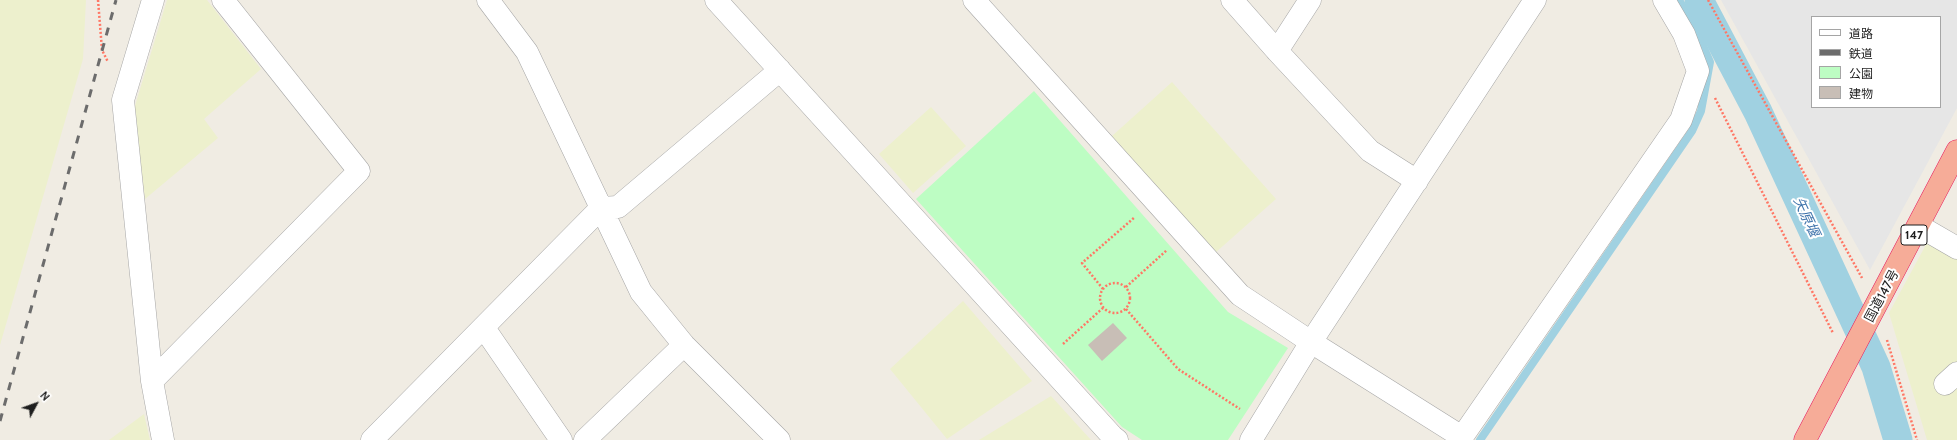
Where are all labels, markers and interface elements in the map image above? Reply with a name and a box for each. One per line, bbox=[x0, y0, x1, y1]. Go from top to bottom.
legend bbox=[1811, 16, 1941, 108]
text: 道路 bbox=[1849, 26, 1873, 41]
text: 鉄道 bbox=[1849, 46, 1873, 61]
text: 公園 bbox=[1849, 66, 1873, 81]
text: 建物 bbox=[1849, 86, 1873, 101]
water label: 矢原堰 bbox=[1790, 194, 1822, 240]
road number: 147 bbox=[1901, 225, 1927, 245]
street label: 国道147号 bbox=[1862, 267, 1902, 325]
north arrow bbox=[16, 384, 56, 424]
text: N bbox=[37, 389, 53, 404]

